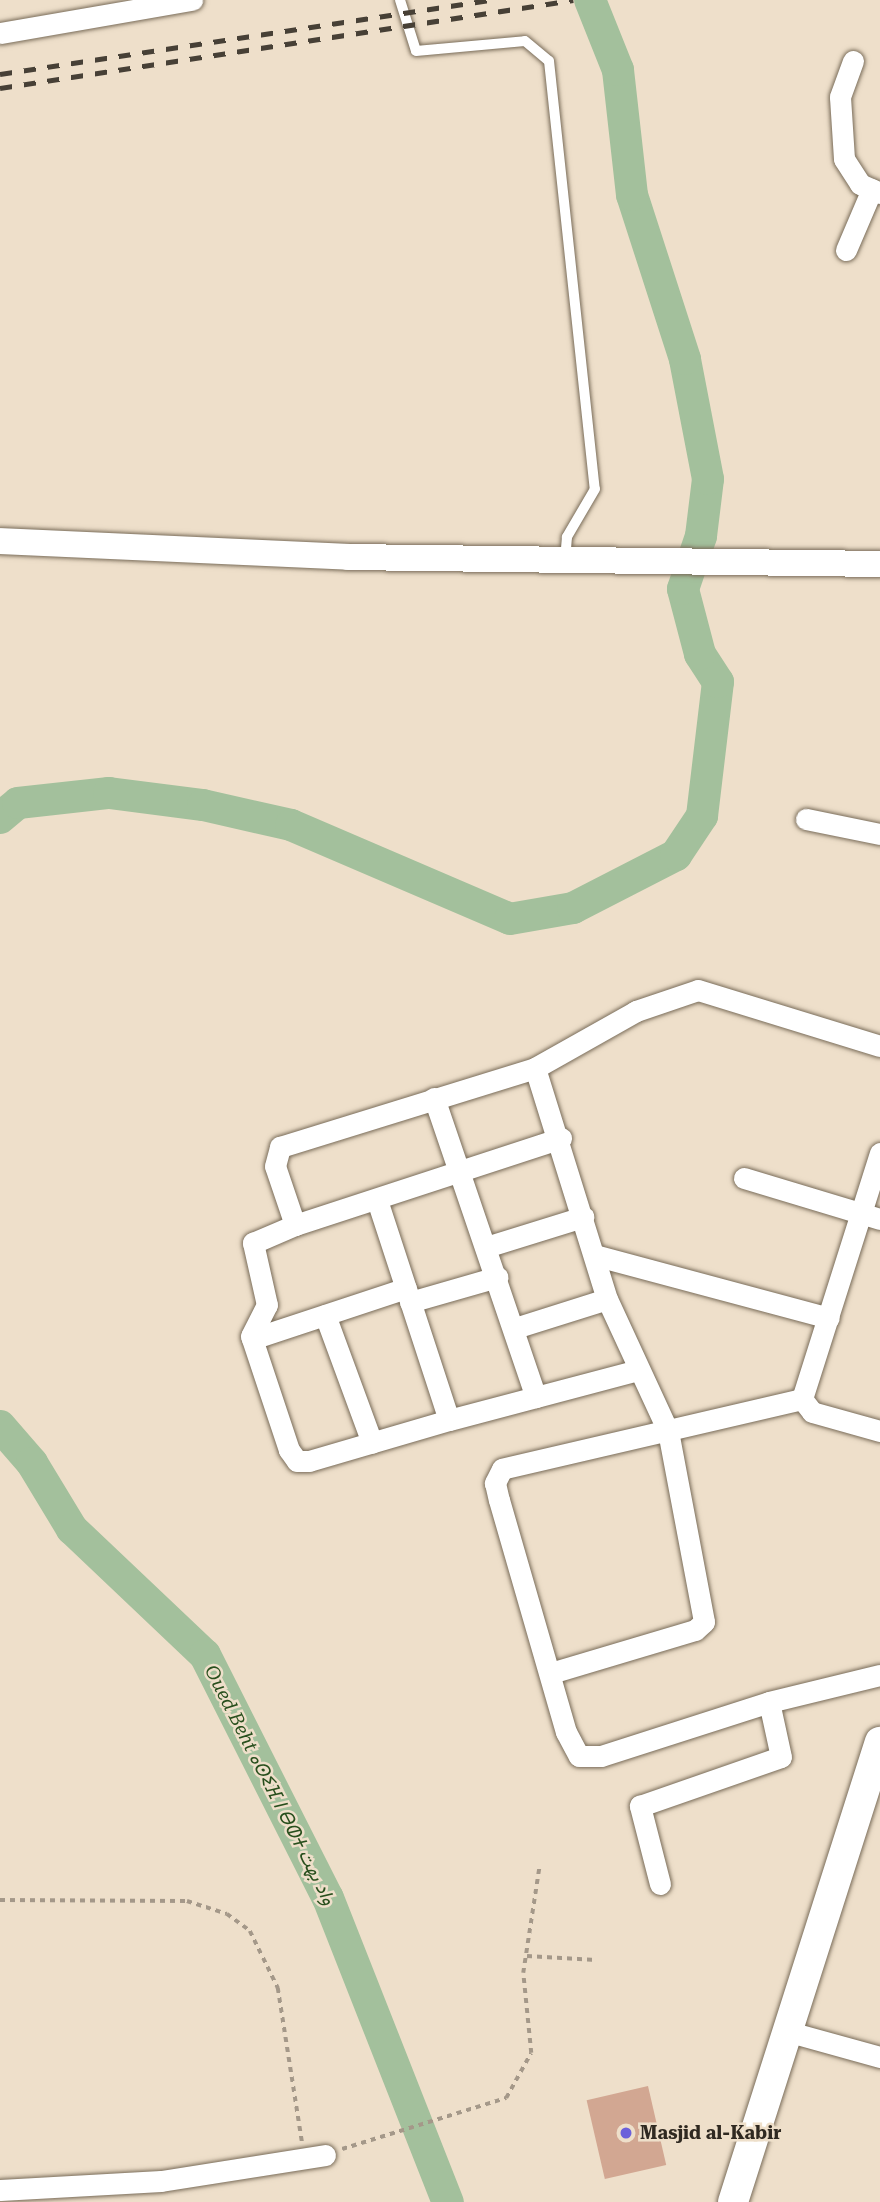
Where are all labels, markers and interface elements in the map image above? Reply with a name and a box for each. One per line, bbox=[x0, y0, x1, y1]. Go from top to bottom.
water label: Oued Beht ⴰⵙⵉⴼ ⵏ ⴱⵀⵜ واد بهت bbox=[200, 1661, 340, 1909]
place label: Masjid al-Kabir bbox=[640, 2122, 781, 2144]
marker: Masjid al-Kabir bbox=[618, 2125, 634, 2141]

